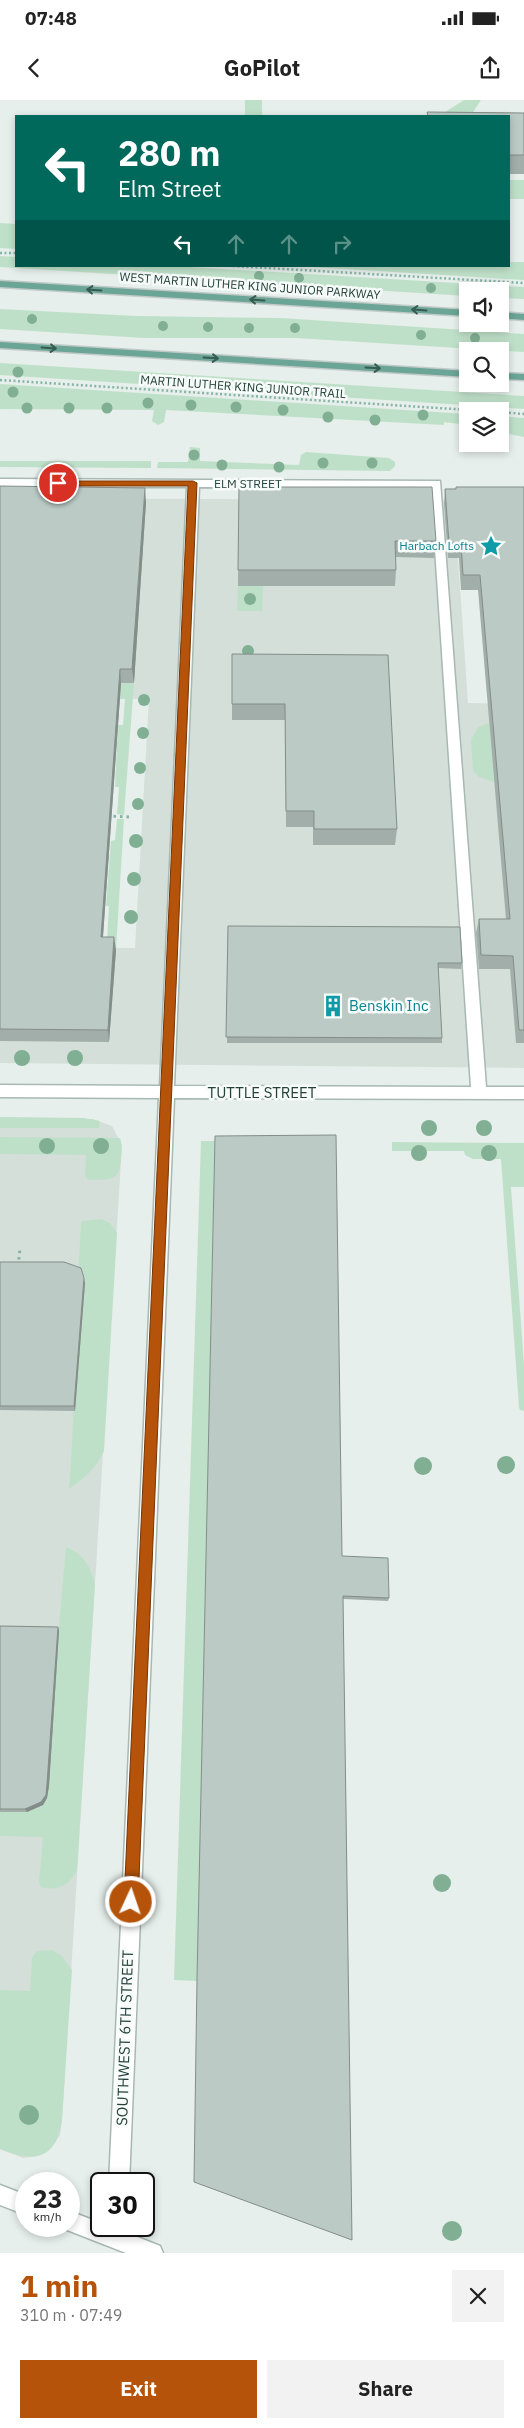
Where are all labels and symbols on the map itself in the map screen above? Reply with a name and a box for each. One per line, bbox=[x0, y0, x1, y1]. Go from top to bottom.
street label: WEST MARTIN LUTHER KING JUNIOR PARKWAY bbox=[119, 269, 381, 302]
one-way arrow bbox=[87, 286, 103, 295]
one-way arrow bbox=[249, 296, 265, 305]
one-way arrow bbox=[411, 306, 427, 315]
one-way arrow bbox=[40, 343, 56, 353]
one-way arrow bbox=[203, 354, 219, 363]
one-way arrow bbox=[365, 363, 381, 372]
street label: MARTIN LUTHER KING JUNIOR TRAIL bbox=[140, 372, 346, 401]
pin bbox=[37, 462, 79, 504]
street label: ELM STREET bbox=[214, 476, 282, 491]
place icon: Harbach Lofts bbox=[478, 533, 504, 559]
place label: Harbach Lofts bbox=[399, 538, 474, 553]
building icon: Benskin Inc bbox=[320, 993, 346, 1019]
place label: Benskin Inc bbox=[349, 996, 429, 1015]
street label: TUTTLE STREET bbox=[208, 1083, 317, 1102]
position arrow bbox=[104, 1875, 156, 1927]
street label: SOUTHWEST 6TH STREET bbox=[112, 1949, 137, 2126]
speed limit sign: 30 bbox=[90, 2172, 155, 2237]

